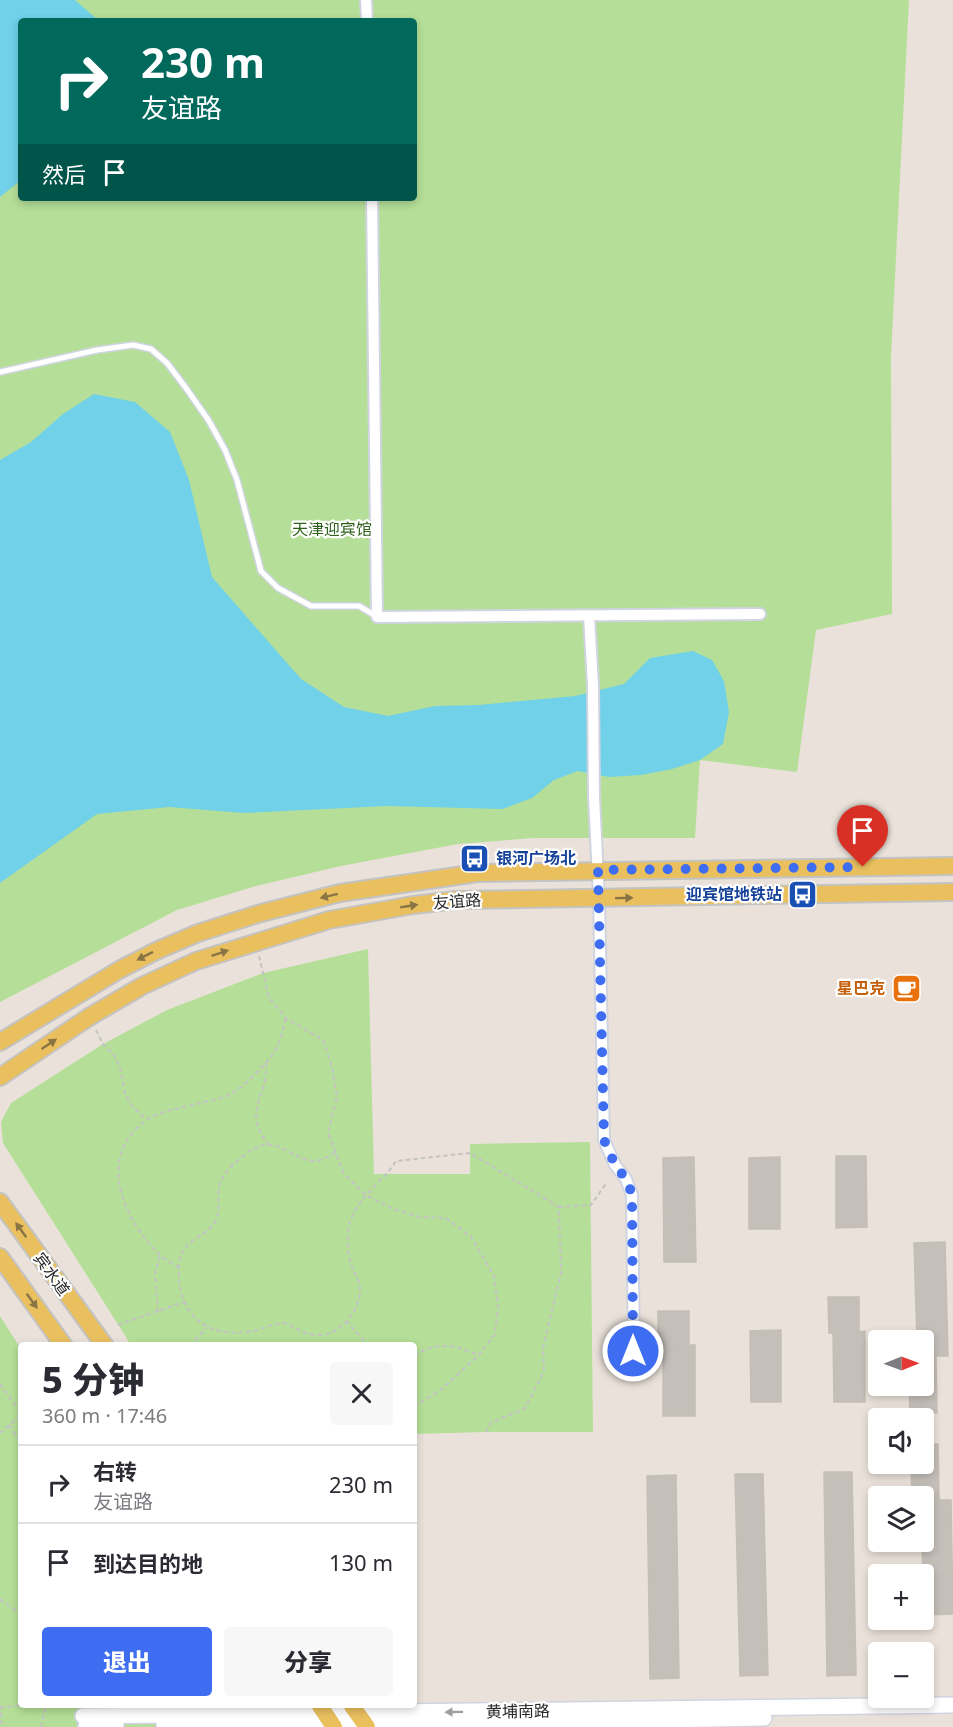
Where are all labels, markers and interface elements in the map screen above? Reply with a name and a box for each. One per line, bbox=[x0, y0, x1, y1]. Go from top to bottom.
text: 230 m bbox=[141, 33, 265, 90]
icon: right bbox=[42, 42, 120, 120]
text: 友谊路 bbox=[141, 89, 222, 126]
icon: arrive bbox=[98, 156, 131, 189]
text: 然后 bbox=[42, 159, 86, 189]
park label: 天津迎宾馆 bbox=[292, 518, 372, 540]
pin bbox=[837, 805, 888, 867]
icon: arrive bbox=[846, 814, 879, 847]
bus stop icon: 银河广场北 bbox=[459, 842, 491, 874]
place label: 银河广场北 bbox=[496, 847, 576, 869]
bus stop icon: 迎宾馆地铁站 bbox=[787, 878, 819, 910]
place label: 迎宾馆地铁站 bbox=[686, 883, 782, 905]
street label: 友谊路 bbox=[432, 888, 482, 914]
one-way arrow bbox=[320, 891, 339, 901]
one-way arrow bbox=[615, 893, 634, 902]
one-way arrow bbox=[399, 901, 418, 910]
one-way arrow bbox=[211, 948, 229, 957]
one-way arrow bbox=[136, 952, 153, 961]
cafe icon: 星巴克 bbox=[890, 972, 922, 1004]
place label: 星巴克 bbox=[837, 977, 885, 999]
one-way arrow bbox=[40, 1038, 56, 1050]
one-way arrow bbox=[15, 1223, 27, 1238]
street label: 宾水道 bbox=[29, 1248, 75, 1300]
one-way arrow bbox=[26, 1293, 38, 1309]
position arrow bbox=[601, 1319, 665, 1383]
north arrow bbox=[868, 1330, 934, 1396]
map controls bbox=[868, 1330, 934, 1708]
text: 5 分钟 bbox=[42, 1355, 144, 1404]
button: close bbox=[330, 1362, 393, 1425]
text: 360 m · 17:46 bbox=[42, 1402, 167, 1429]
button: sound bbox=[868, 1408, 934, 1474]
text: 右转 bbox=[93, 1456, 137, 1486]
icon: right bbox=[42, 1468, 75, 1501]
text: 230 m bbox=[329, 1469, 393, 1499]
button: layers bbox=[868, 1486, 934, 1552]
text: 友谊路 bbox=[93, 1488, 153, 1515]
icon: arrive bbox=[42, 1546, 75, 1579]
text: 130 m bbox=[329, 1547, 393, 1577]
text: 到达目的地 bbox=[93, 1548, 203, 1578]
button: + bbox=[868, 1564, 934, 1630]
button: 退出 bbox=[42, 1627, 212, 1696]
button: 分享 bbox=[224, 1627, 393, 1696]
button: − bbox=[868, 1642, 934, 1708]
street label: 黄埔南路 bbox=[486, 1699, 550, 1723]
one-way arrow bbox=[444, 1707, 463, 1717]

